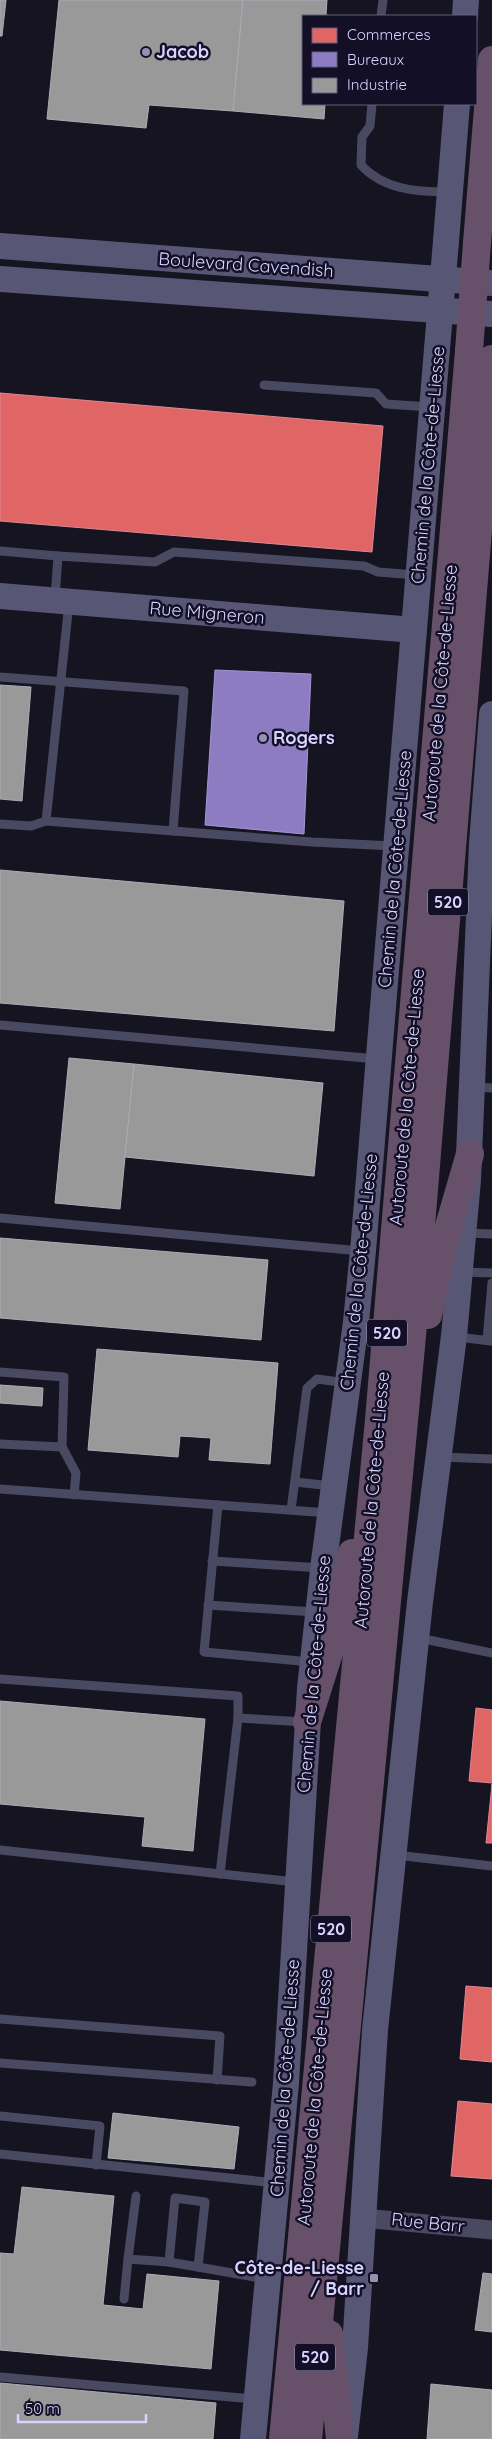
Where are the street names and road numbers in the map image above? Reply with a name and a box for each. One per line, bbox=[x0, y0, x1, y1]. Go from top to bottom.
street label: Boulevard Cavendish bbox=[158, 247, 334, 282]
street label: Chemin de la Côte-de-Liesse bbox=[406, 345, 449, 585]
street label: Autoroute de la Côte-de-Liesse bbox=[417, 564, 462, 822]
street label: Rue Migneron bbox=[148, 596, 266, 629]
street label: Chemin de la Côte-de-Liesse bbox=[373, 749, 416, 989]
road number: 520 bbox=[428, 889, 468, 916]
street label: Autoroute de la Côte-de-Liesse bbox=[384, 968, 429, 1226]
street label: Chemin de la Côte-de-Liesse bbox=[335, 1152, 382, 1392]
road number: 520 bbox=[367, 1320, 407, 1346]
street label: Autoroute de la Côte-de-Liesse bbox=[349, 1371, 394, 1629]
street label: Chemin de la Côte-de-Liesse bbox=[292, 1554, 335, 1794]
road number: 520 bbox=[311, 1916, 351, 1942]
street label: Chemin de la Côte-de-Liesse bbox=[265, 1958, 304, 2198]
street label: Autoroute de la Côte-de-Liesse bbox=[292, 1968, 337, 2226]
street label: Rue Barr bbox=[390, 2207, 466, 2238]
road number: 520 bbox=[295, 2344, 335, 2370]

